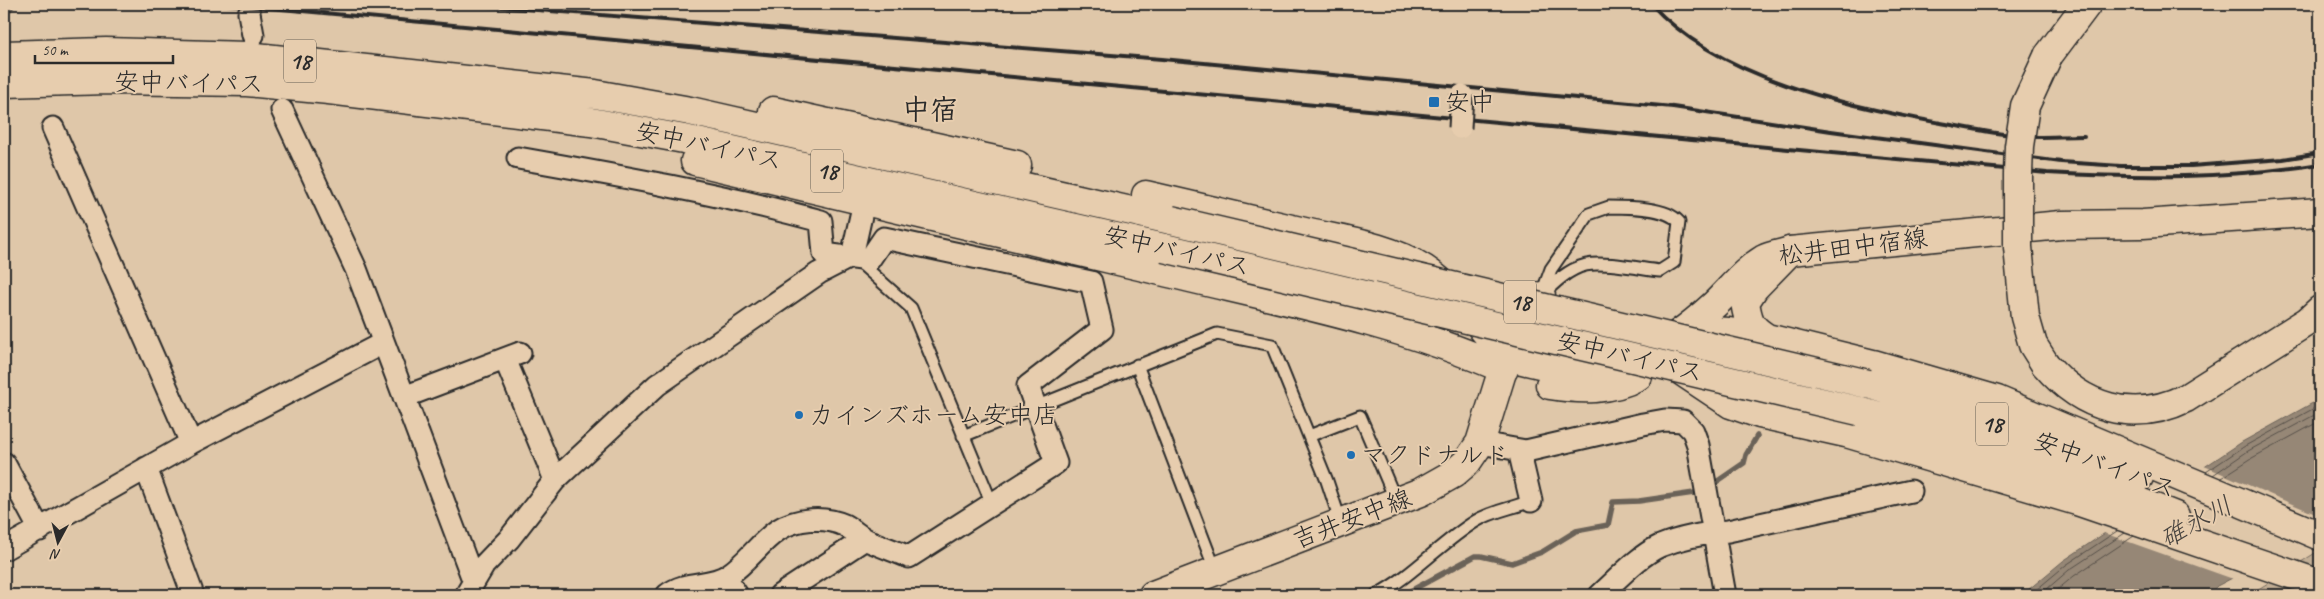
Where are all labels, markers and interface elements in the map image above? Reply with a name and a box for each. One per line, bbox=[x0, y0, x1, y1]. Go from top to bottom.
scale bar bbox=[35, 32, 172, 64]
road number: 18 bbox=[284, 40, 316, 82]
text: 50 m bbox=[42, 41, 69, 60]
street label: 安中バイパス bbox=[114, 66, 264, 100]
place label: 安中 bbox=[1445, 86, 1495, 118]
district label: 中宿 bbox=[902, 92, 958, 127]
marker: 安中 bbox=[1427, 95, 1441, 109]
street label: 安中バイパス bbox=[633, 115, 785, 177]
road number: 18 bbox=[811, 150, 843, 192]
street label: 安中バイパス bbox=[1101, 219, 1253, 283]
street label: 松井田中宿線 bbox=[1777, 222, 1929, 272]
road number: 18 bbox=[1504, 280, 1536, 324]
street label: 安中バイパス bbox=[1554, 325, 1706, 389]
place label: カインズホーム安中店 bbox=[809, 399, 1058, 431]
road number: 18 bbox=[1976, 402, 2008, 446]
marker: カインズホーム安中店 bbox=[793, 409, 805, 421]
street label: 安中バイパス bbox=[2029, 424, 2181, 506]
place label: マクドナルド bbox=[1361, 439, 1509, 471]
marker: マクドナルド bbox=[1345, 449, 1357, 461]
street label: 吉井安中線 bbox=[1288, 482, 1416, 556]
water label: 碓氷川 bbox=[2154, 489, 2238, 555]
north arrow bbox=[32, 516, 82, 566]
text: N bbox=[49, 545, 62, 563]

